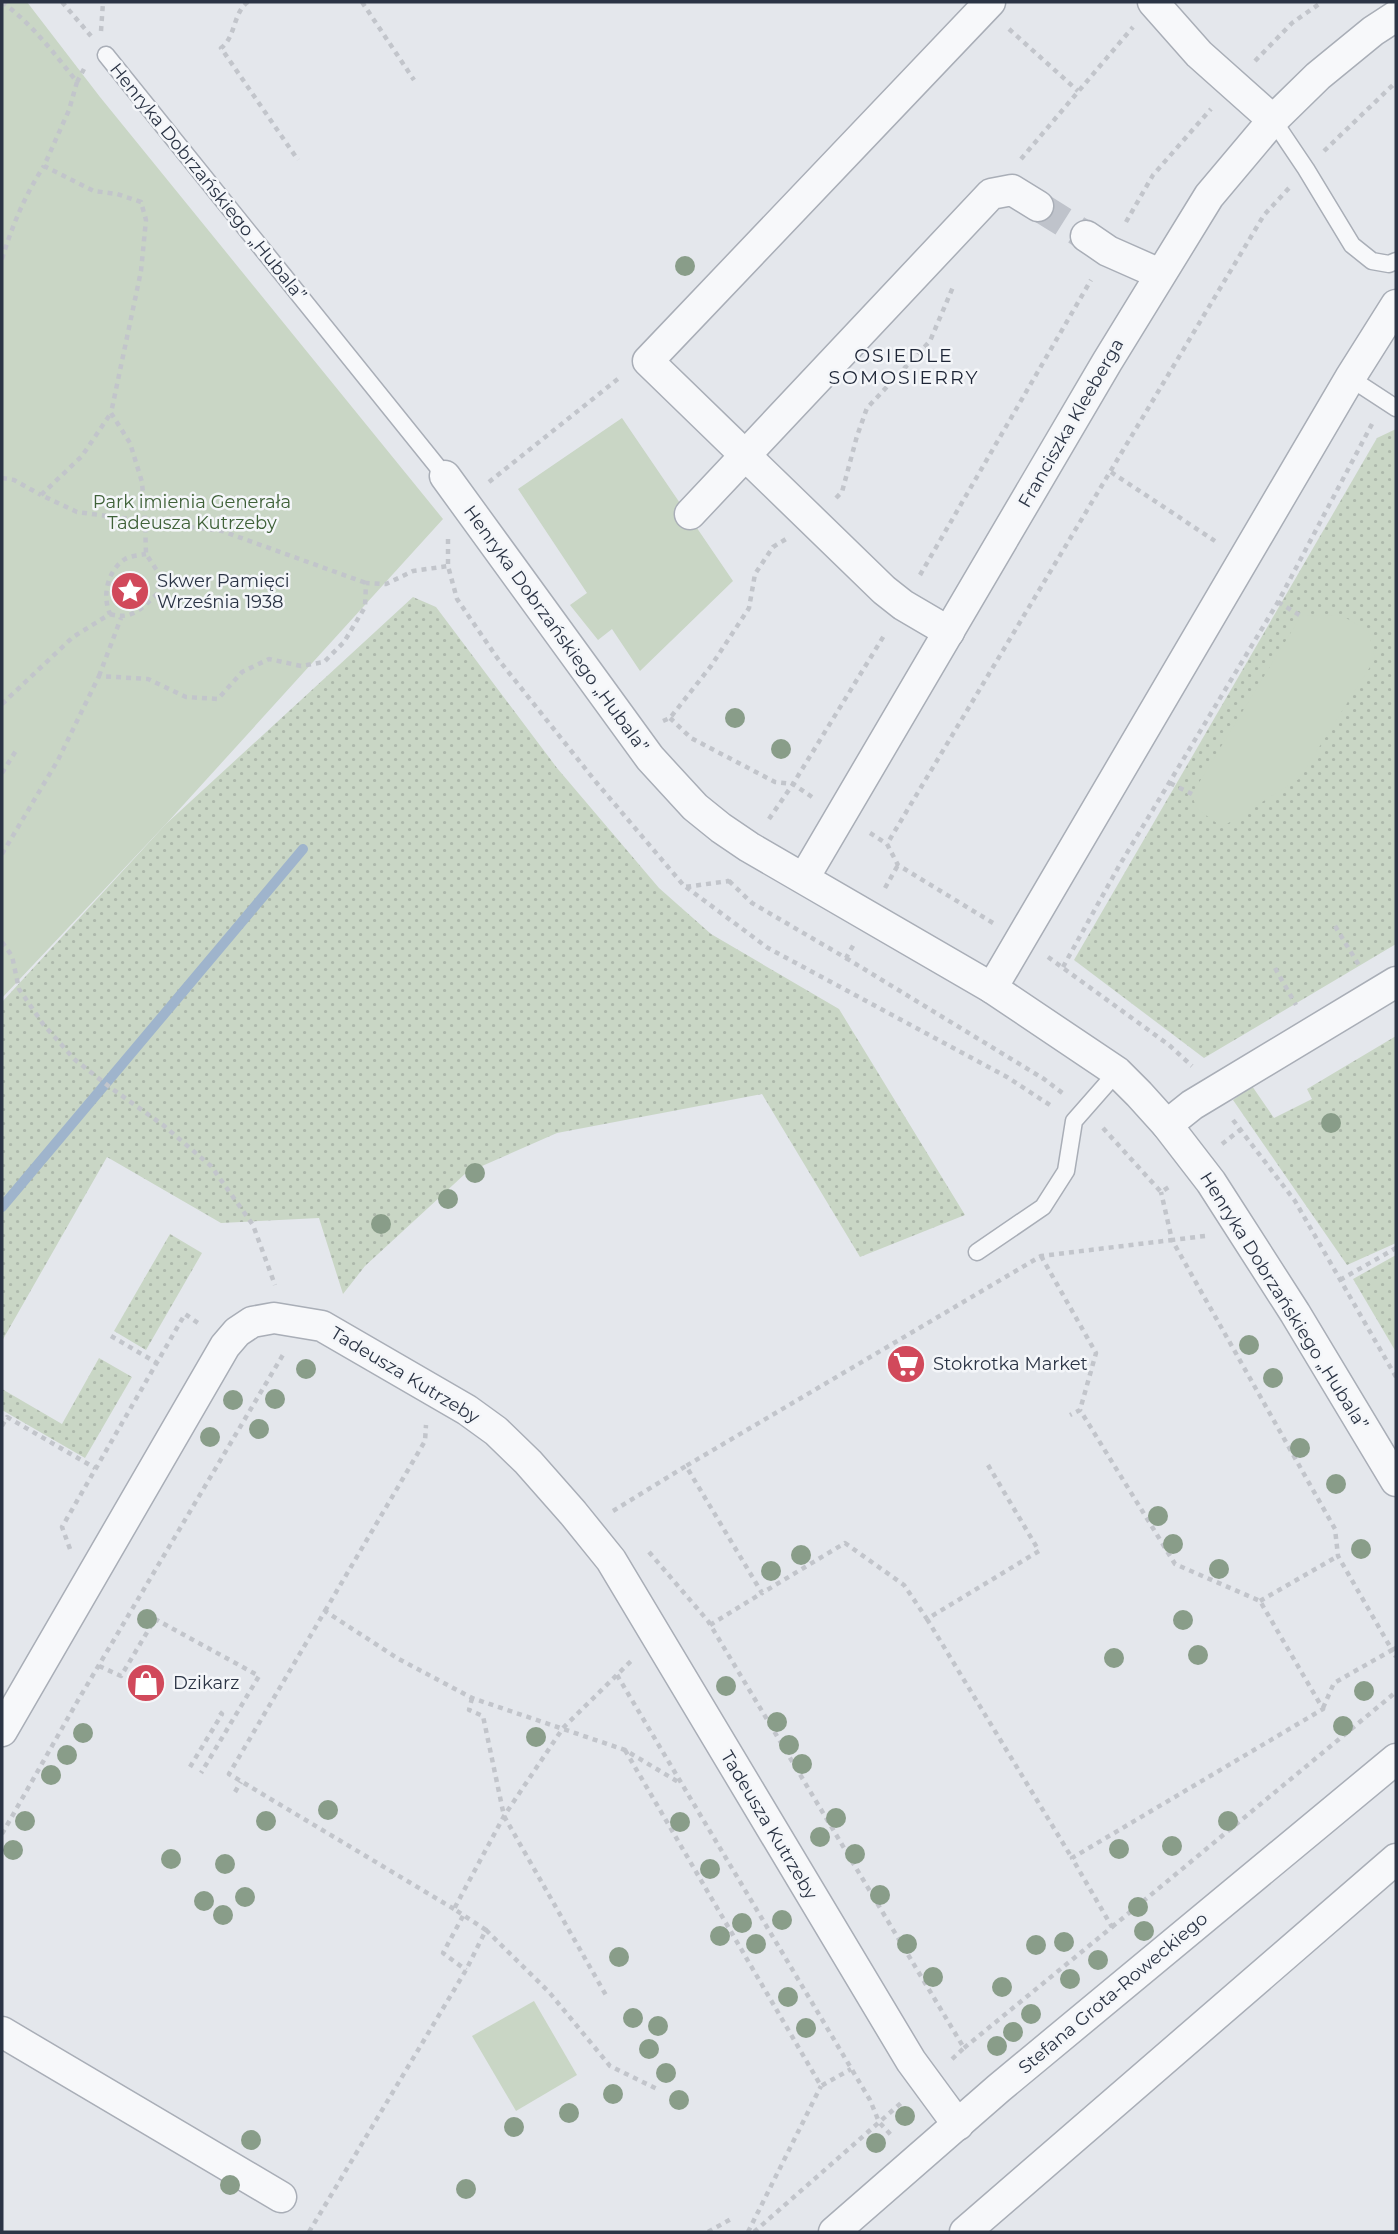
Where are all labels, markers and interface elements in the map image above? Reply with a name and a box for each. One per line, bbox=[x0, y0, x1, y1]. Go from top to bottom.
street label: Henryka Dobrzańskiego „Hubala” bbox=[105, 58, 311, 306]
street label: Franciszka Kleeberga bbox=[1014, 335, 1128, 511]
district label: OSIEDLE SOMOSIERRY bbox=[828, 344, 980, 389]
park label: Park imienia Generała Tadeusza Kutrzeby bbox=[93, 491, 291, 534]
street label: Henryka Dobrzańskiego „Hubala” bbox=[459, 501, 653, 757]
place icon: Skwer Pamięci Września 1938 bbox=[109, 570, 151, 612]
place label: Skwer Pamięci Września 1938 bbox=[157, 570, 290, 613]
street label: Henryka Dobrzańskiego „Hubala” bbox=[1195, 1168, 1373, 1434]
street label: Tadeusza Kutrzeby bbox=[327, 1322, 484, 1428]
supermarket icon: Stokrotka Market bbox=[885, 1343, 927, 1385]
place label: Stokrotka Market bbox=[933, 1353, 1088, 1375]
shop icon: Dzikarz bbox=[125, 1662, 167, 1704]
place label: Dzikarz bbox=[173, 1672, 240, 1694]
street label: Tadeusza Kutrzeby bbox=[716, 1747, 822, 1904]
street label: Stefana Grota-Roweckiego bbox=[1014, 1907, 1212, 2079]

